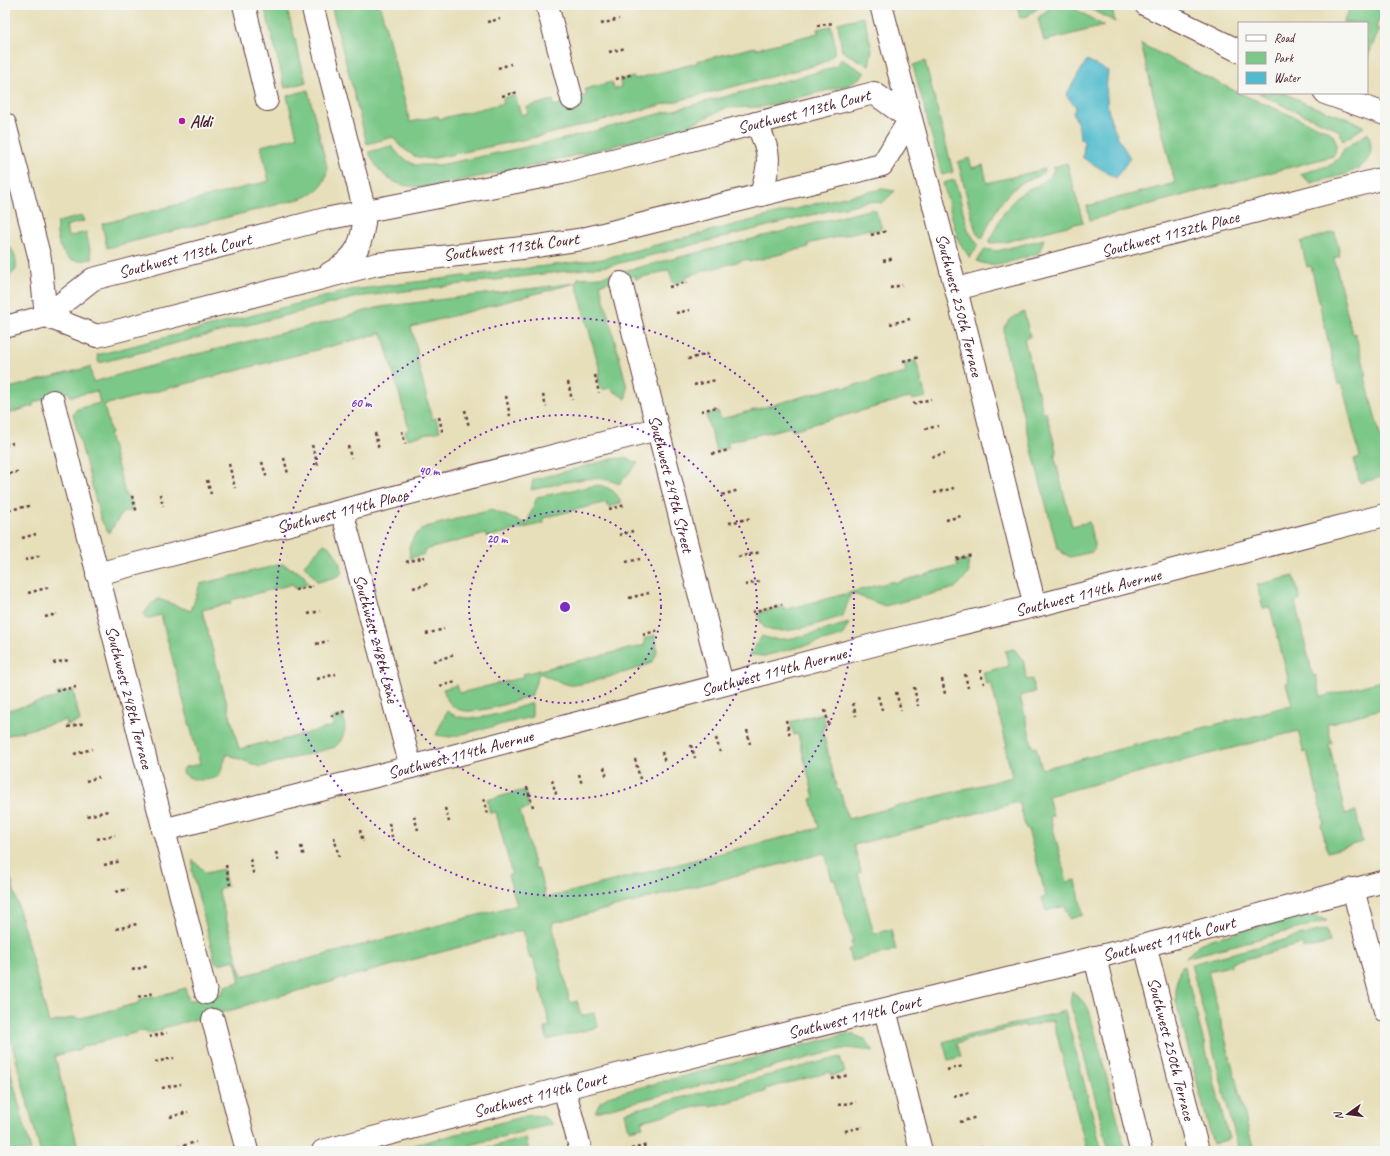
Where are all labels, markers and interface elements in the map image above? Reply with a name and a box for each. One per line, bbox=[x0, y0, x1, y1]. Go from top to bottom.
legend bbox=[1238, 22, 1368, 94]
text: Road bbox=[1274, 30, 1296, 46]
text: Park bbox=[1274, 50, 1295, 66]
text: Water bbox=[1274, 70, 1302, 86]
street label: Southwest 113th Court bbox=[735, 83, 875, 138]
place label: Aldi bbox=[190, 111, 215, 132]
marker: Aldi bbox=[177, 116, 187, 126]
street label: Southwest 1132th Place bbox=[1099, 205, 1243, 262]
street label: Southwest 113th Court bbox=[116, 227, 256, 283]
street label: Southwest 113th Court bbox=[442, 228, 582, 266]
street label: Southwest 250th Terrace bbox=[931, 231, 988, 380]
text: 60 m bbox=[351, 395, 373, 411]
street label: Southwest 249th Street bbox=[644, 413, 700, 557]
text: 40 m bbox=[419, 463, 440, 479]
street label: Southwest 114th Place bbox=[274, 483, 411, 538]
text: 20 m bbox=[487, 531, 508, 547]
street label: Southwest 114th Avernue bbox=[1013, 563, 1164, 621]
street label: Southwest 248th Lane bbox=[349, 572, 404, 706]
centre of rings bbox=[558, 600, 572, 614]
street label: Southwest 248th Terrace bbox=[101, 624, 158, 772]
street label: Southwest 114th Avernue bbox=[699, 642, 850, 700]
street label: Southwest 114th Avernue bbox=[386, 724, 537, 783]
street label: Southwest 114th Court bbox=[1100, 911, 1240, 966]
street label: Southwest 250th Terrace bbox=[1143, 975, 1200, 1124]
street label: Southwest 114th Court bbox=[786, 990, 925, 1043]
street label: Southwest 114th Court bbox=[471, 1067, 611, 1122]
north arrow bbox=[1328, 1094, 1368, 1134]
text: N bbox=[1330, 1109, 1346, 1121]

